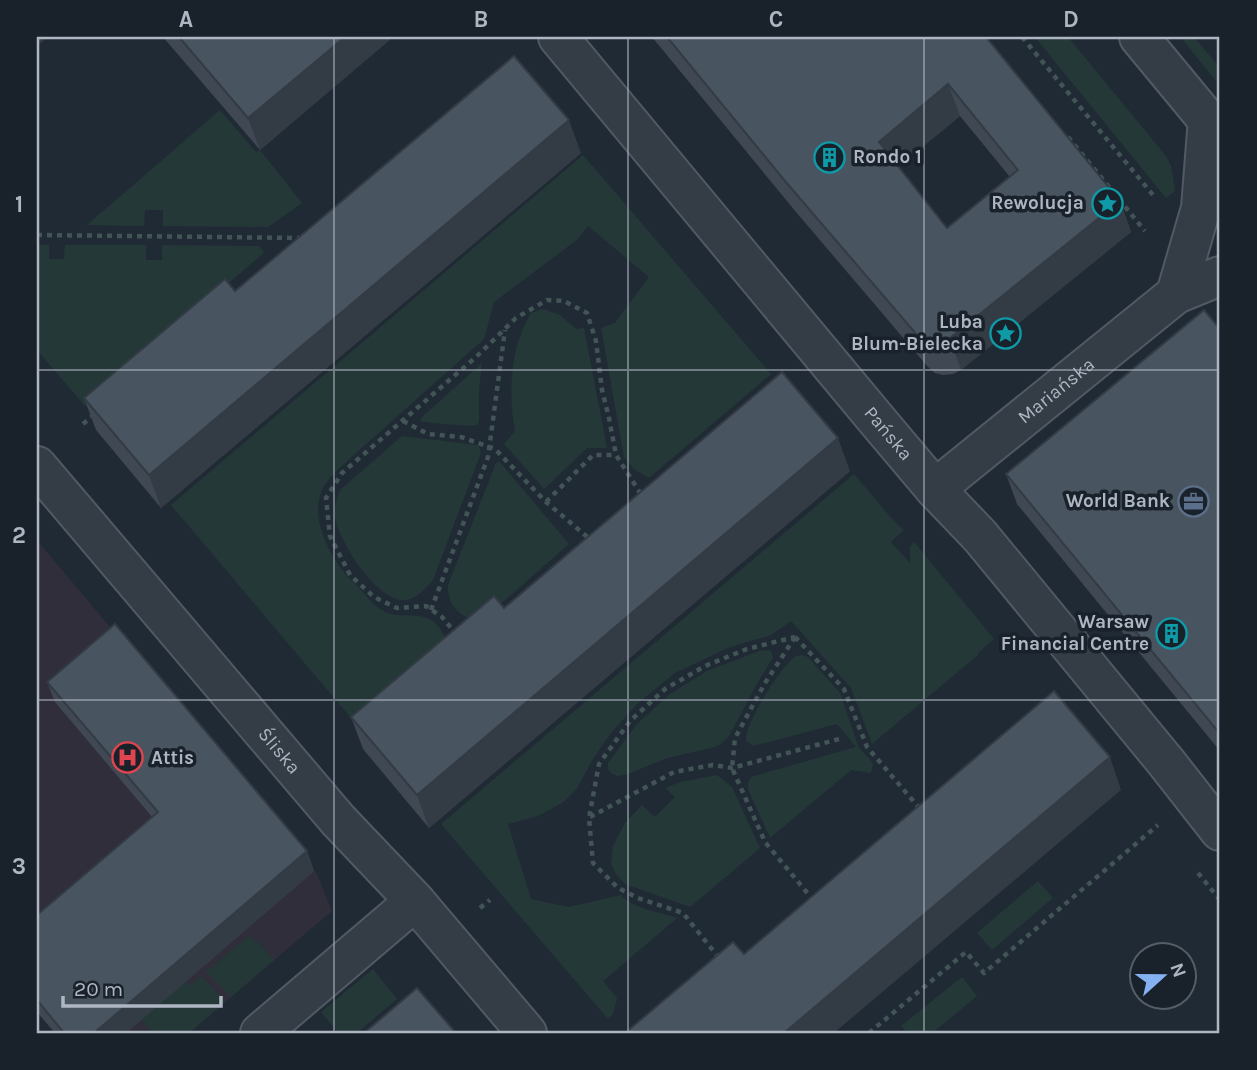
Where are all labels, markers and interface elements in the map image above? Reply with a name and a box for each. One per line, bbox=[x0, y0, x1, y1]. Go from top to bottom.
text: A bbox=[179, 6, 193, 33]
text: B bbox=[474, 6, 488, 33]
text: C bbox=[769, 6, 783, 33]
text: D bbox=[1063, 6, 1079, 33]
building icon: Rondo 1 bbox=[813, 140, 847, 174]
place label: Rondo 1 bbox=[853, 146, 922, 168]
place icon: Rewolucja bbox=[1090, 186, 1124, 220]
text: 1 bbox=[15, 191, 23, 218]
place label: Rewolucja bbox=[991, 192, 1084, 214]
place label: Luba Blum-Bielecka bbox=[851, 311, 983, 355]
place icon: Luba Blum-Bielecka bbox=[989, 316, 1023, 350]
street label: Mariańska bbox=[1014, 353, 1099, 428]
street label: Pańska bbox=[859, 402, 917, 465]
office icon: World Bank bbox=[1176, 484, 1210, 518]
place label: World Bank bbox=[1066, 490, 1170, 512]
text: 2 bbox=[12, 522, 26, 549]
place label: Warsaw Financial Centre bbox=[1001, 611, 1150, 655]
building icon: Warsaw Financial Centre bbox=[1155, 616, 1189, 650]
street label: Śliska bbox=[253, 723, 305, 779]
hospital icon: Attis bbox=[111, 741, 145, 775]
place label: Attis bbox=[151, 747, 194, 769]
text: 3 bbox=[12, 853, 26, 880]
north arrow bbox=[1128, 940, 1198, 1010]
text: N bbox=[1165, 960, 1191, 981]
scale bar bbox=[63, 965, 220, 1009]
text: 20 m bbox=[74, 977, 123, 1001]

